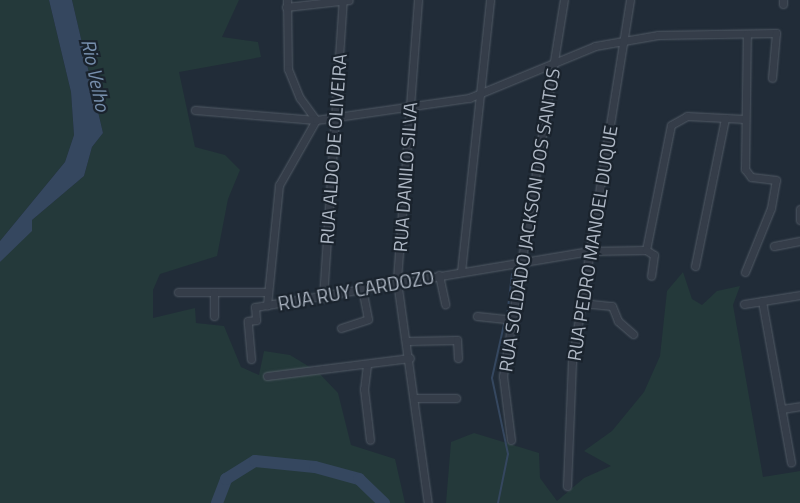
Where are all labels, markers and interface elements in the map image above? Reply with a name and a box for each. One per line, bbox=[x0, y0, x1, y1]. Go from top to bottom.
water label: Rio Velho bbox=[77, 37, 115, 113]
street label: RUA ALDO DE OLIVEIRA bbox=[315, 53, 351, 245]
street label: RUA SOLDADO JACKSON DOS SANTOS bbox=[494, 67, 564, 373]
street label: RUA DANILO SILVA bbox=[388, 101, 422, 253]
street label: RUA PEDRO MANOEL DUQUE bbox=[562, 124, 622, 362]
street label: RUA RUY CARDOZO bbox=[276, 265, 436, 315]

